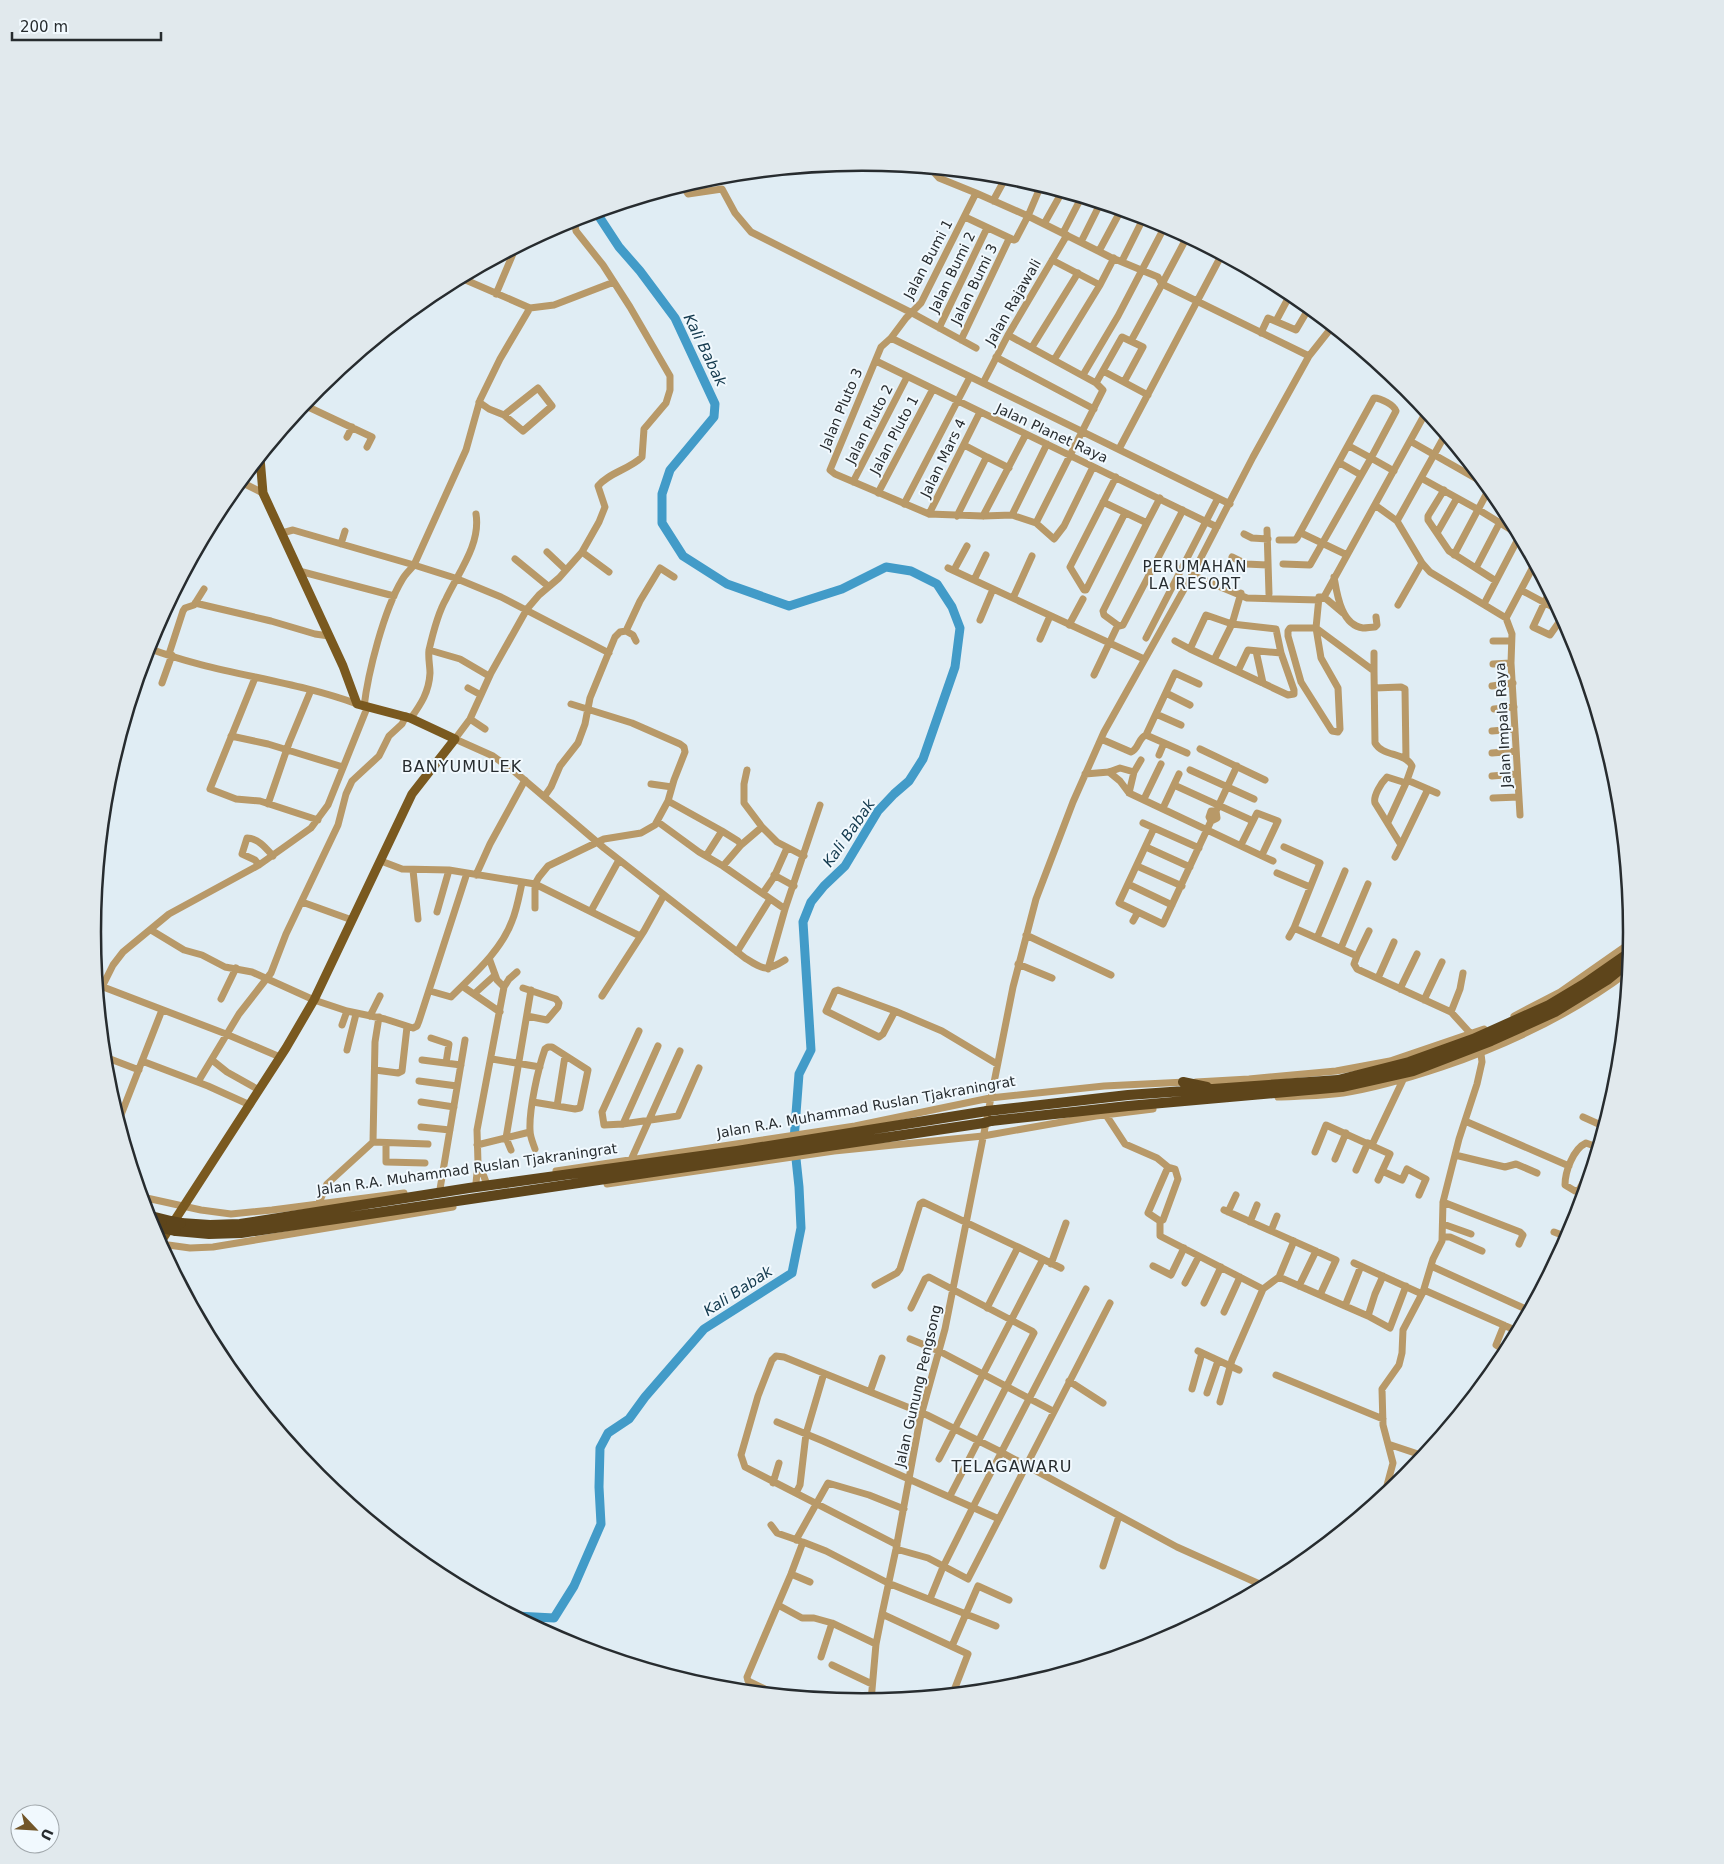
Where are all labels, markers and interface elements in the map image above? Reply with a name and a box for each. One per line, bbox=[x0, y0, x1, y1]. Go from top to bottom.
scale bar bbox=[12, 10, 161, 42]
text: 200 m bbox=[20, 18, 68, 36]
street label: Jalan Bumi 1 bbox=[900, 216, 956, 302]
street label: Jalan Bumi 2 bbox=[925, 229, 978, 316]
street label: Jalan Bumi 3 bbox=[947, 241, 1000, 328]
street label: Jalan Rajawali bbox=[981, 256, 1044, 349]
water label: Kali Babak bbox=[680, 311, 731, 390]
street label: Jalan Pluto 3 bbox=[816, 366, 865, 453]
street label: Jalan Pluto 2 bbox=[842, 382, 896, 467]
street label: Jalan Pluto 1 bbox=[866, 393, 922, 478]
street label: Jalan Planet Raya bbox=[993, 400, 1111, 466]
street label: Jalan Mars 4 bbox=[917, 416, 969, 501]
district label: PERUMAHAN LA RESORT bbox=[1143, 558, 1247, 593]
street label: Jalan Impala Raya bbox=[1492, 662, 1514, 789]
district label: BANYUMULEK bbox=[402, 757, 522, 776]
water label: Kali Babak bbox=[819, 795, 880, 870]
street label: Jalan R.A. Muhammad Ruslan Tjakraningrat bbox=[714, 1073, 1017, 1141]
street label: Jalan R.A. Muhammad Ruslan Tjakraningrat bbox=[315, 1140, 619, 1198]
water label: Kali Babak bbox=[700, 1261, 777, 1320]
street label: Jalan Gunung Pengsong bbox=[891, 1303, 944, 1470]
district label: TELAGAWARU bbox=[950, 1457, 1073, 1476]
north arrow bbox=[10, 1804, 60, 1854]
text: U bbox=[37, 1826, 56, 1843]

